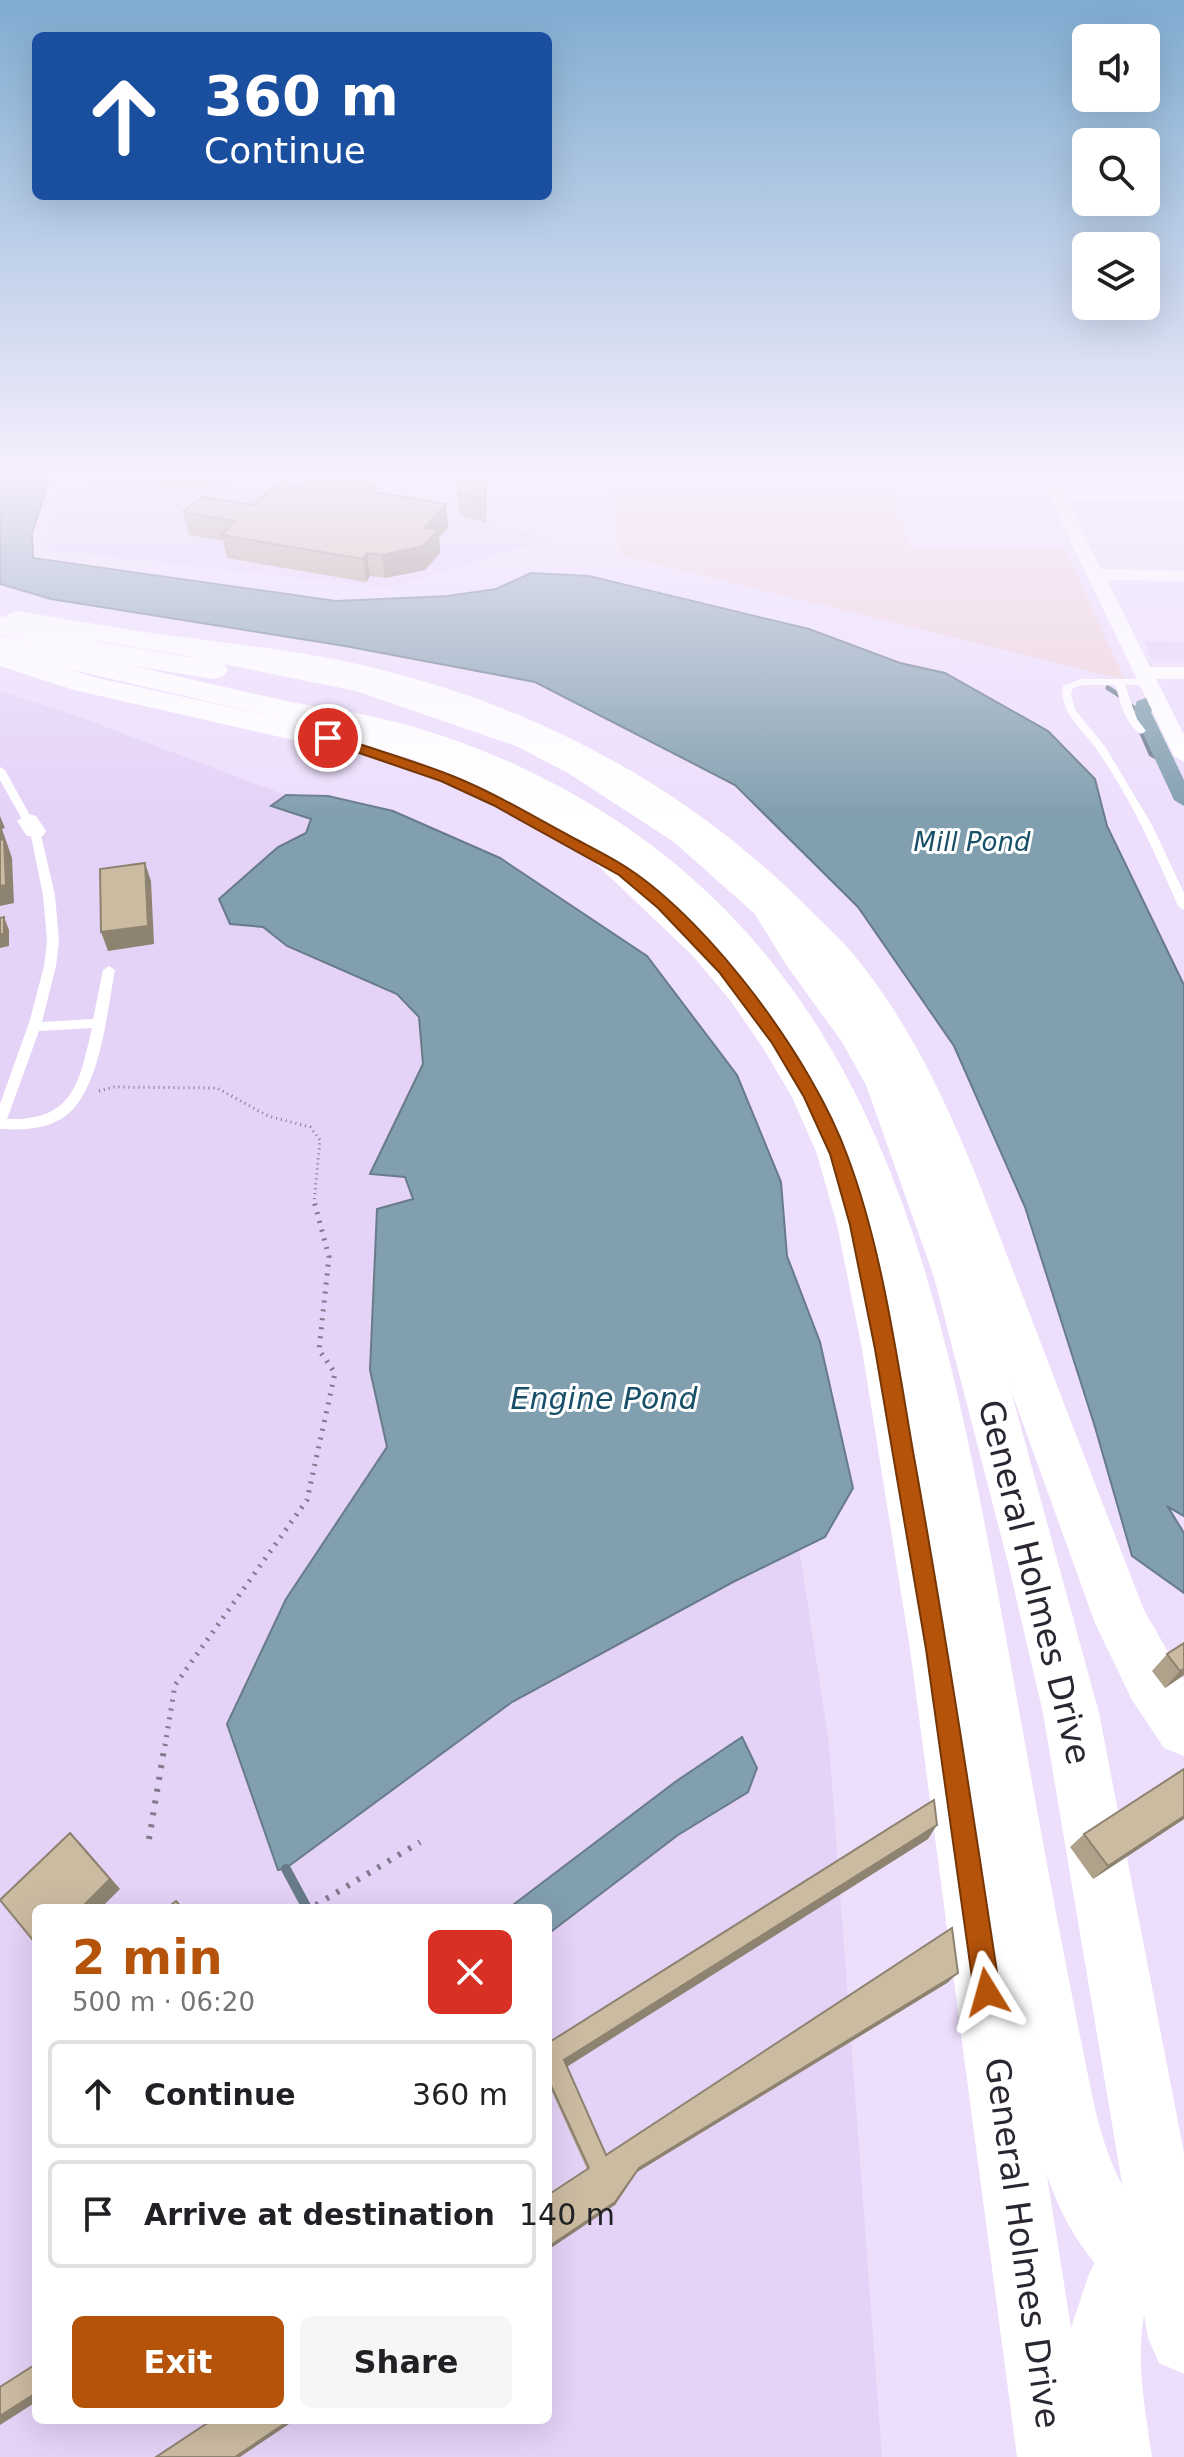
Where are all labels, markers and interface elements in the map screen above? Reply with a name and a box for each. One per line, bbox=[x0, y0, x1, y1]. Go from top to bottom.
map controls bbox=[1072, 24, 1160, 320]
button: sound bbox=[1072, 24, 1160, 112]
text: 360 m bbox=[204, 63, 399, 128]
icon: ahead bbox=[72, 64, 176, 168]
button: search bbox=[1072, 128, 1160, 216]
text: Continue bbox=[204, 130, 366, 171]
button: layers bbox=[1072, 232, 1160, 320]
pin bbox=[294, 704, 362, 772]
icon: arrive bbox=[306, 716, 350, 760]
water label: Mill Pond bbox=[914, 827, 1031, 857]
water label: Engine Pond bbox=[511, 1381, 698, 1416]
street label: General Holmes Drive bbox=[970, 1396, 1100, 1768]
text: 2 min bbox=[72, 1929, 223, 1985]
button: close bbox=[428, 1930, 512, 2014]
position arrow bbox=[945, 1950, 1029, 2034]
text: 500 m · 06:20 bbox=[72, 1987, 255, 2017]
street label: General Holmes Drive bbox=[977, 2055, 1069, 2431]
icon: ahead bbox=[76, 2072, 120, 2116]
text: Continue bbox=[144, 2077, 296, 2112]
text: 360 m bbox=[412, 2077, 508, 2112]
icon: arrive bbox=[76, 2192, 120, 2236]
text: Arrive at destination bbox=[144, 2197, 495, 2232]
text: 140 m bbox=[519, 2197, 615, 2232]
button: Exit bbox=[72, 2316, 284, 2408]
button: Share bbox=[300, 2316, 512, 2408]

